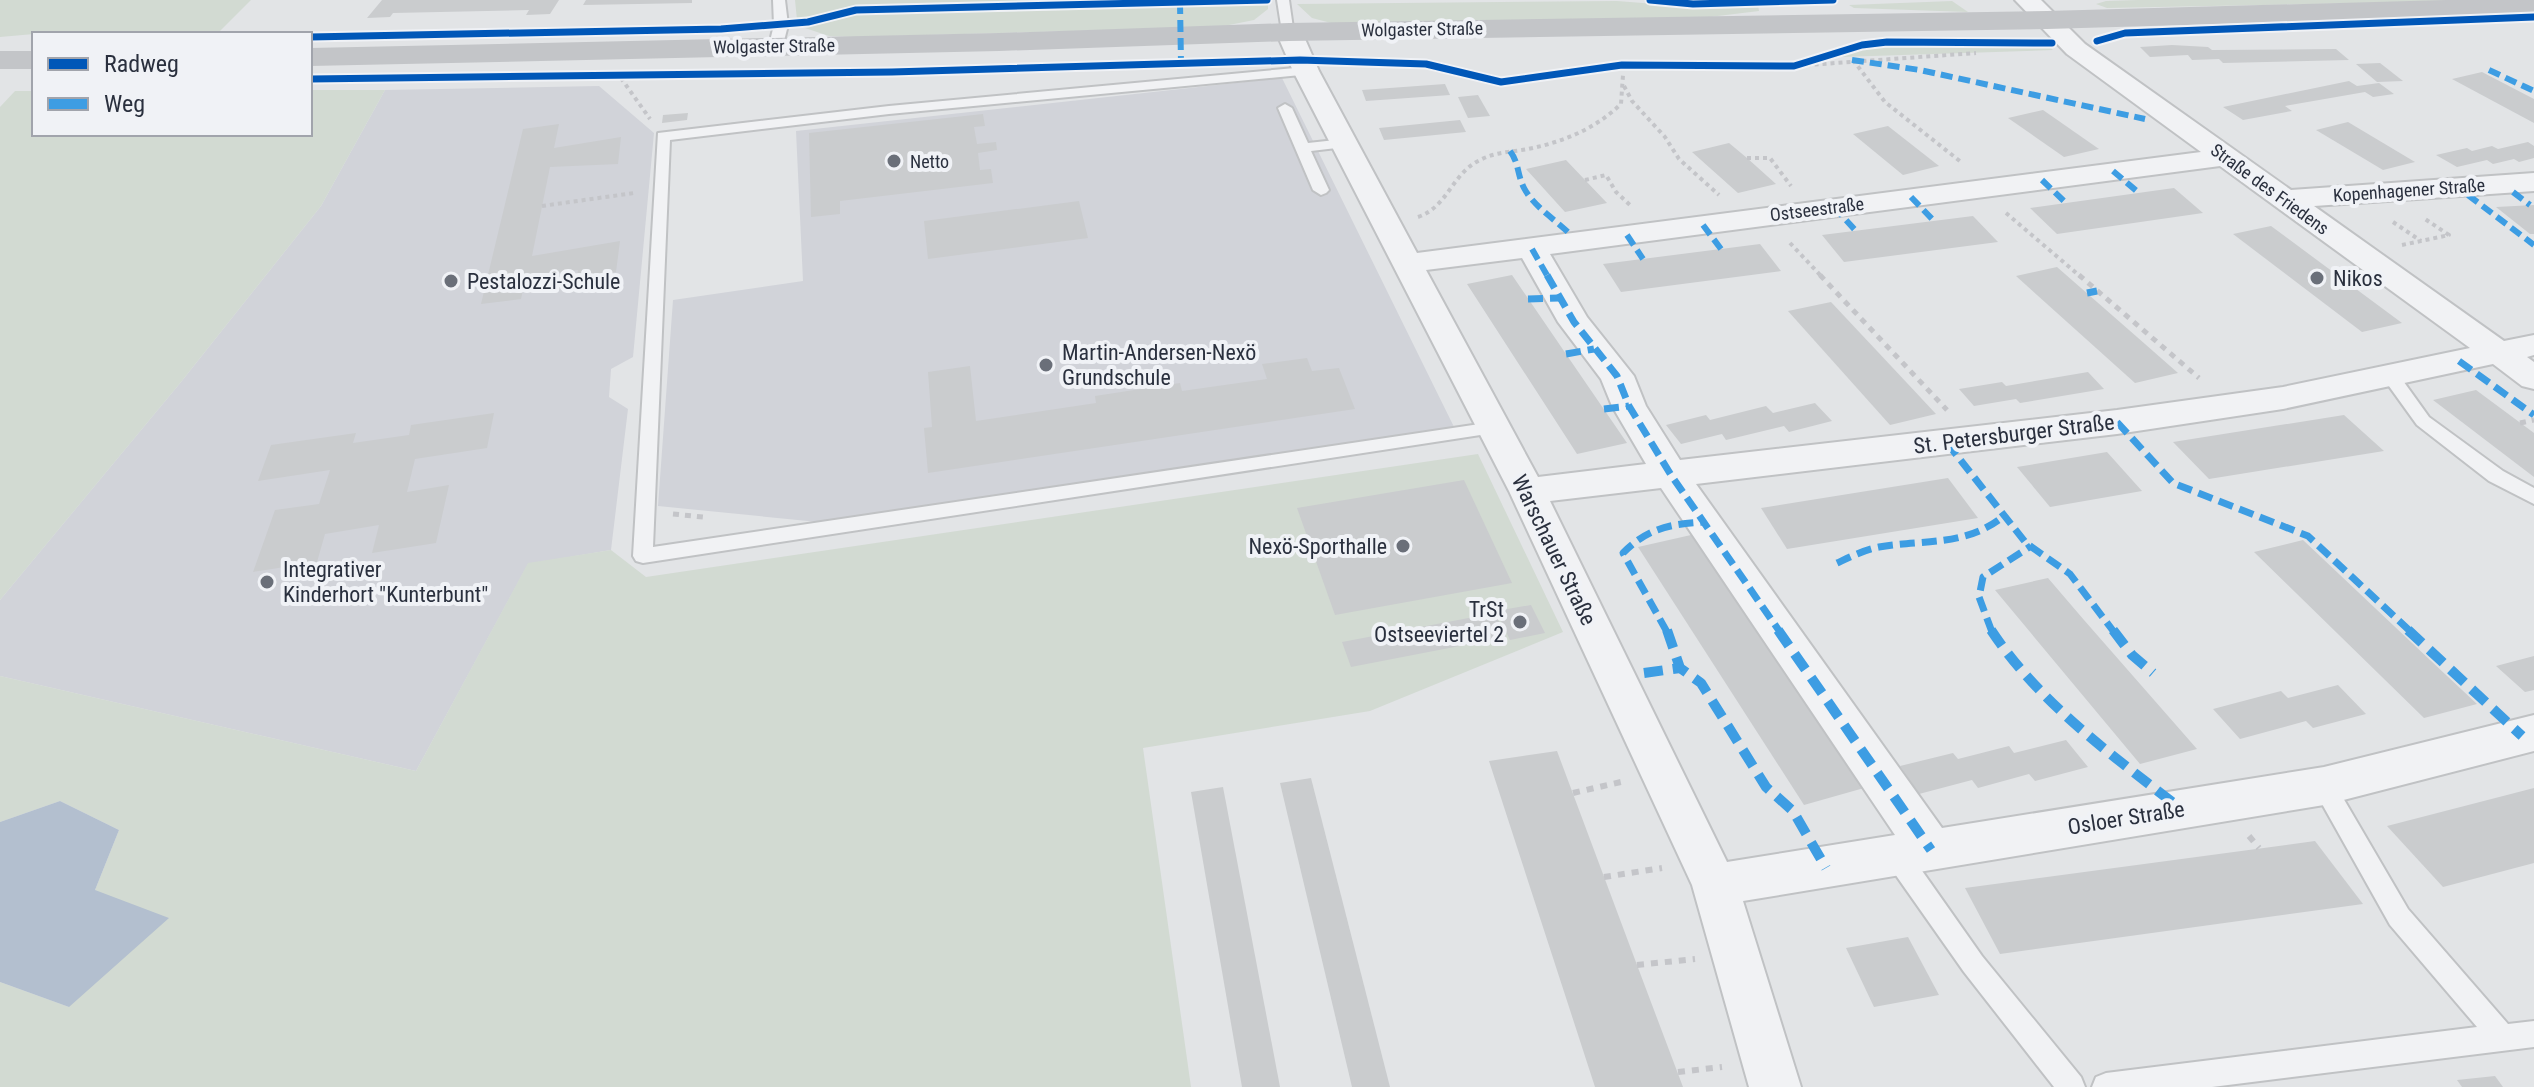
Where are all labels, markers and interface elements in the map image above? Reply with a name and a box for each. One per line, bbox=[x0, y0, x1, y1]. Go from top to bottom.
street label: Wolgaster Straße bbox=[1361, 17, 1483, 41]
legend bbox=[32, 32, 312, 136]
street label: Wolgaster Straße bbox=[713, 34, 835, 58]
text: Radweg bbox=[104, 50, 179, 78]
text: Weg bbox=[104, 90, 145, 118]
street label: Straße des Friedens bbox=[2207, 139, 2333, 239]
place label: Netto bbox=[910, 151, 949, 172]
marker: Netto bbox=[885, 152, 903, 170]
street label: Kopenhagener Straße bbox=[2332, 174, 2486, 206]
street label: Ostseestraße bbox=[1769, 193, 1865, 225]
place label: Nikos bbox=[2333, 266, 2383, 291]
place label: Pestalozzi-Schule bbox=[467, 269, 620, 294]
marker: Nikos bbox=[2308, 269, 2326, 287]
marker: Pestalozzi-Schule bbox=[442, 272, 460, 290]
place label: Martin-Andersen-Nexö Grundschule bbox=[1062, 340, 1256, 390]
marker: Martin-Andersen-Nexö Grundschule bbox=[1037, 356, 1055, 374]
street label: St. Petersburger Straße bbox=[1912, 409, 2116, 459]
street label: Warschauer Straße bbox=[1507, 471, 1601, 629]
place label: Nexö-Sporthalle bbox=[1248, 534, 1387, 559]
marker: Nexö-Sporthalle bbox=[1394, 537, 1412, 555]
place label: Integrativer Kinderhort "Kunterbunt" bbox=[283, 557, 488, 607]
marker: Integrativer Kinderhort "Kunterbunt" bbox=[258, 573, 276, 591]
place label: TrSt Ostseeviertel 2 bbox=[1374, 597, 1504, 647]
marker: TrSt Ostseeviertel 2 bbox=[1511, 613, 1529, 631]
street label: Osloer Straße bbox=[2066, 796, 2186, 840]

